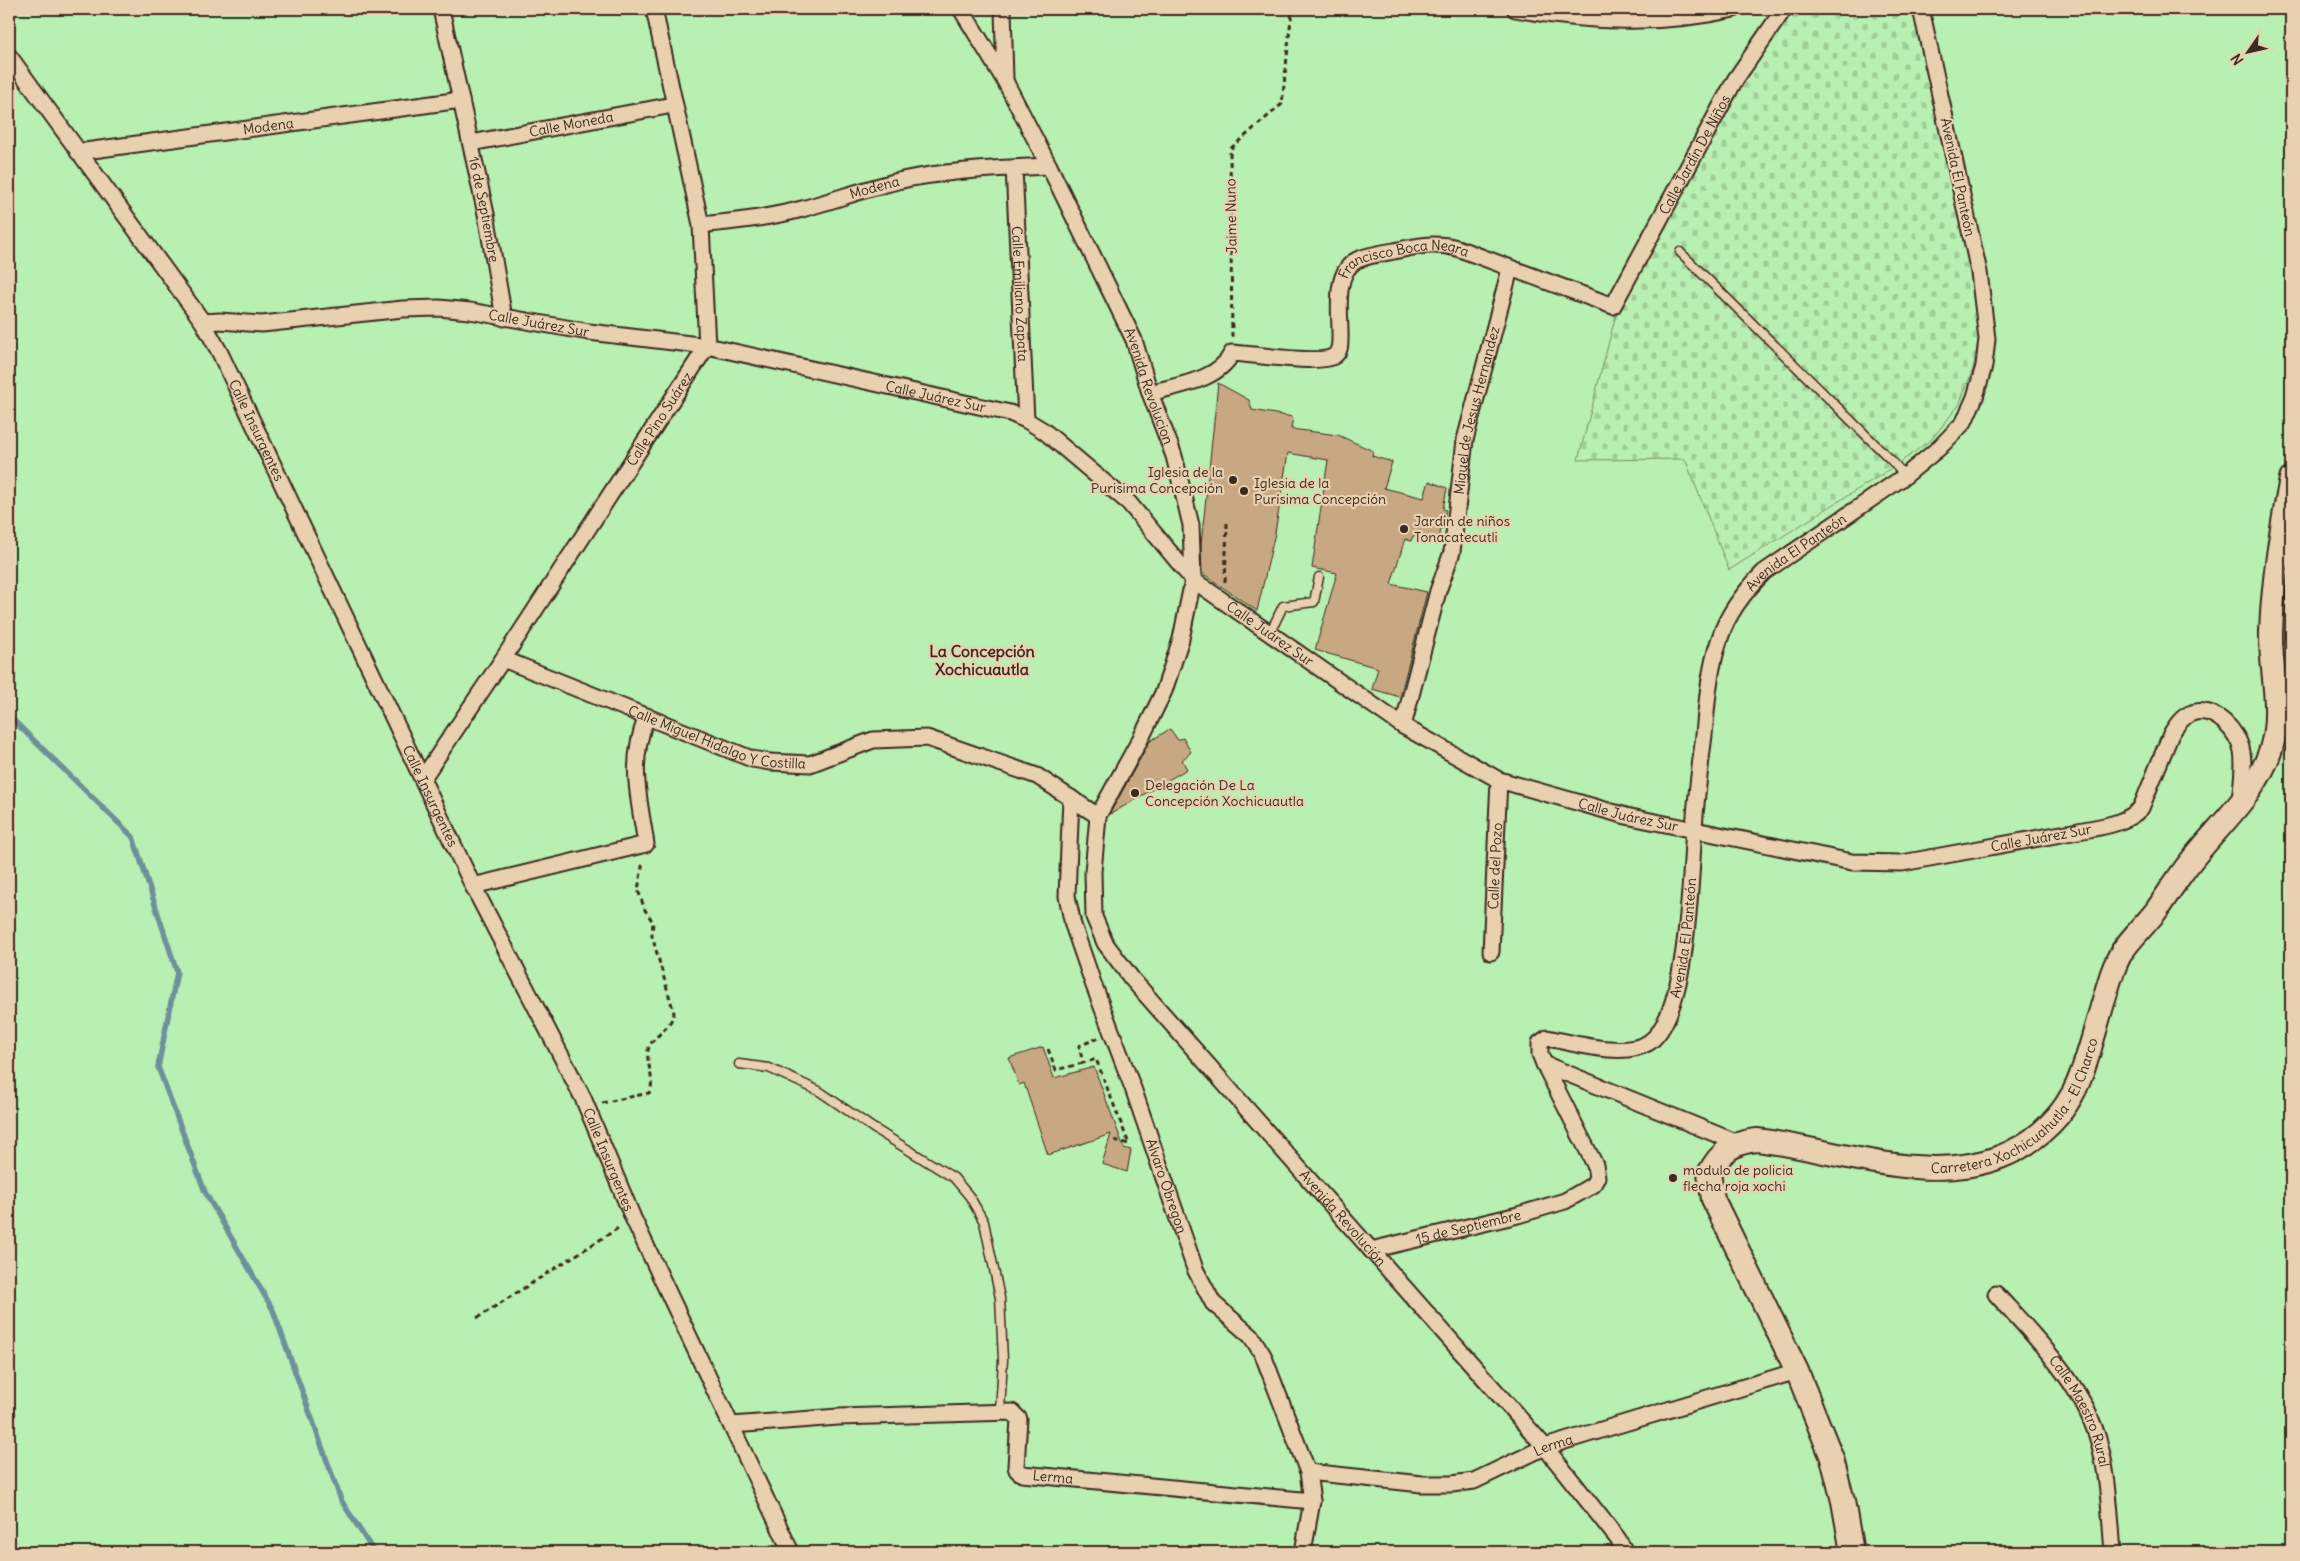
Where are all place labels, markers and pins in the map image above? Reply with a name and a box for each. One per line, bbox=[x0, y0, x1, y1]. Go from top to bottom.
place label: Iglesia de la Purisima Concepción bbox=[1091, 463, 1223, 497]
marker: Iglesia de la Purisima Concepción bbox=[1227, 474, 1239, 486]
place label: Iglesia de la Purísima Concepción bbox=[1254, 474, 1386, 508]
marker: Iglesia de la Purísima Concepción bbox=[1238, 485, 1250, 497]
place label: Jardin de niños Tonacatecutli bbox=[1414, 512, 1510, 546]
marker: Jardin de niños Tonacatecutli bbox=[1398, 523, 1410, 535]
place label: Delegación De La Concepción Xochicuautla bbox=[1145, 776, 1304, 810]
marker: Delegación De La Concepción Xochicuautla bbox=[1129, 787, 1141, 799]
place label: modulo de policia flecha roja xochi bbox=[1683, 1161, 1793, 1195]
marker: modulo de policia flecha roja xochi bbox=[1667, 1172, 1679, 1184]

